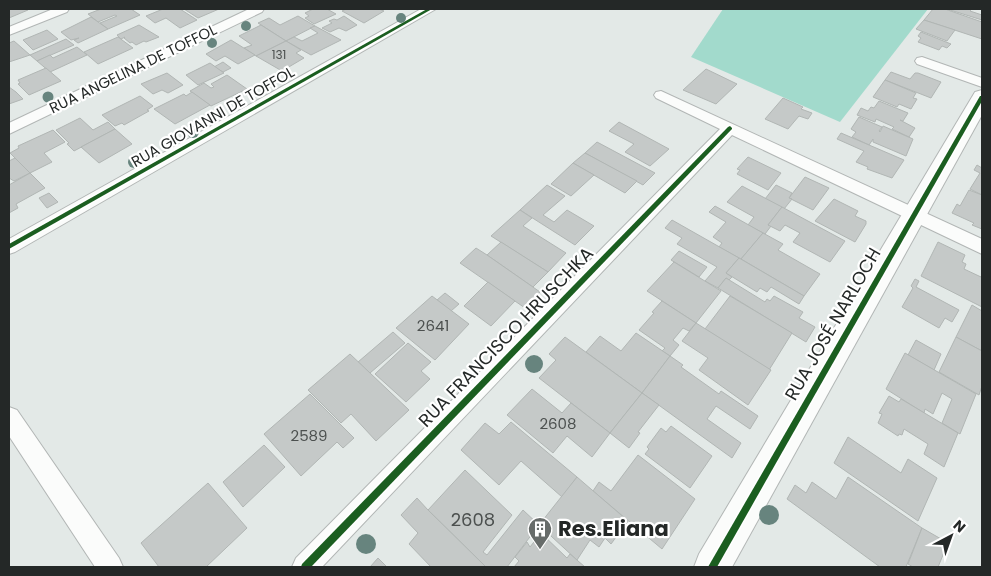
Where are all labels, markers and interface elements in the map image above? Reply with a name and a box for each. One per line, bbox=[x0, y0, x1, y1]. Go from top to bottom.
street label: RUA ANGELINA DE TOFFOL bbox=[46, 19, 220, 118]
house number: 131 bbox=[272, 46, 286, 63]
street label: RUA GIOVANNI DE TOFFOL bbox=[127, 61, 299, 172]
street label: RUA FRANCISCO HRUSCHKA bbox=[413, 241, 599, 432]
street label: RUA JOSÉ NARLOCH bbox=[779, 243, 886, 405]
house number: 2641 bbox=[417, 315, 449, 336]
house number: 2608 bbox=[539, 413, 577, 434]
house number: 2589 bbox=[291, 425, 327, 446]
house number: 2608 bbox=[451, 507, 495, 532]
north arrow bbox=[926, 511, 976, 561]
place label: Res.Eliana bbox=[558, 514, 669, 543]
text: N bbox=[949, 515, 970, 537]
building icon: Res.Eliana bbox=[527, 516, 553, 550]

